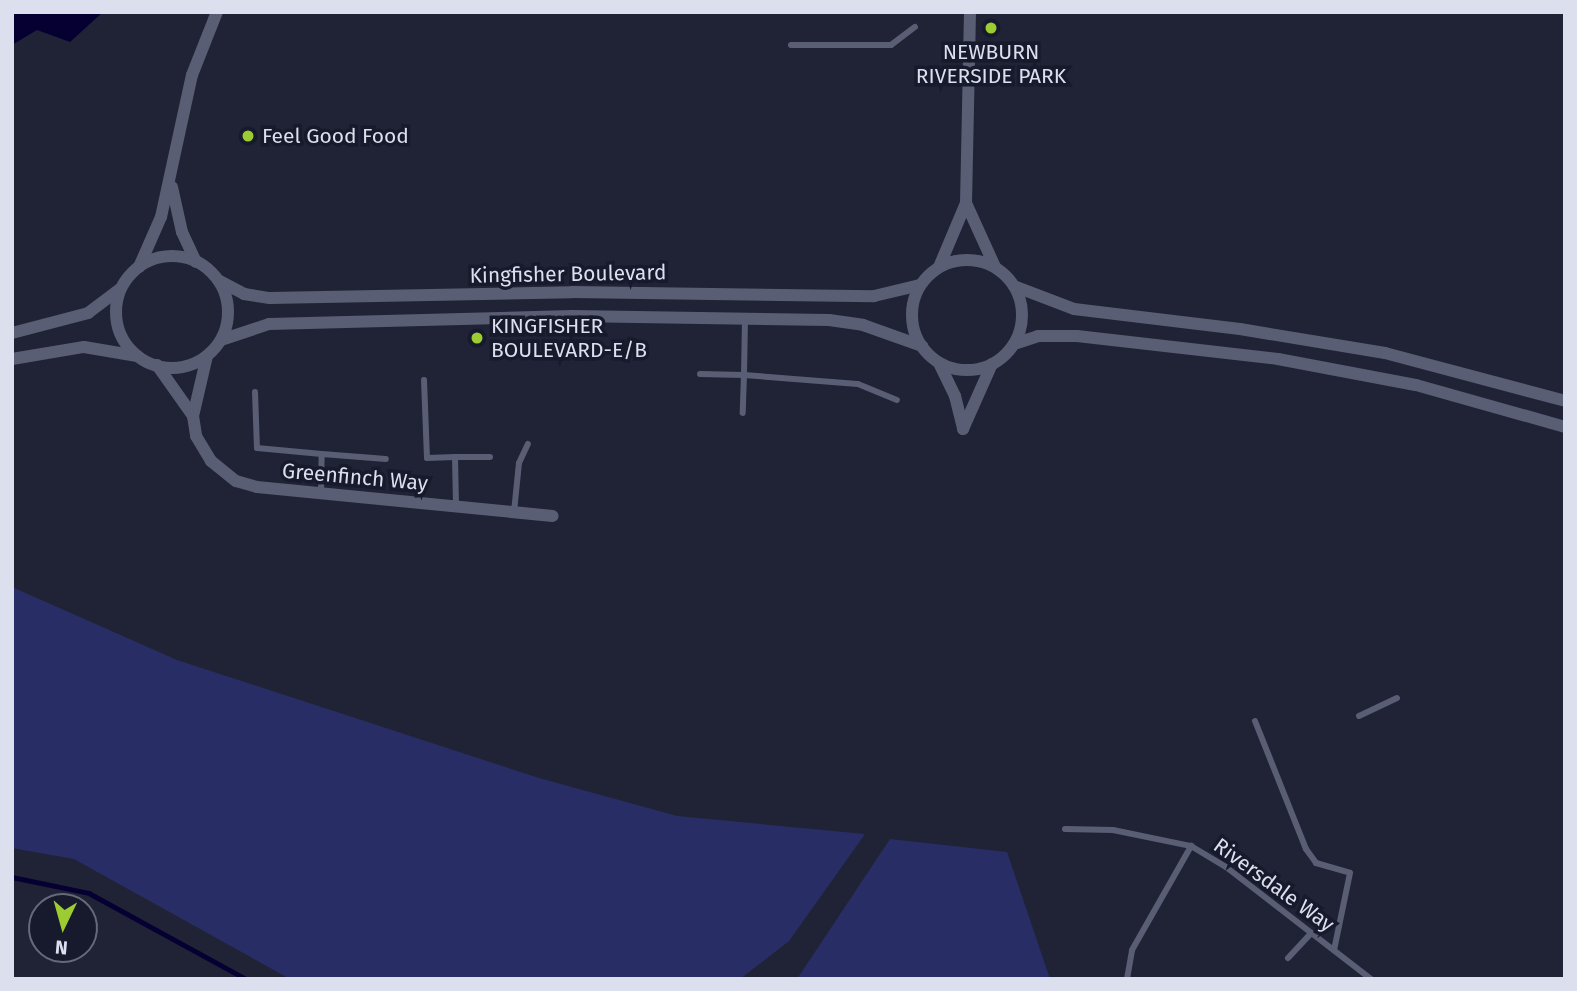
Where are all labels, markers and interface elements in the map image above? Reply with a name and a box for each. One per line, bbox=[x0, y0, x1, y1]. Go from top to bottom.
marker: NEWBURN RIVERSIDE PARK bbox=[983, 20, 999, 36]
place label: NEWBURN RIVERSIDE PARK bbox=[916, 39, 1066, 89]
place label: Feel Good Food bbox=[262, 123, 409, 149]
marker: Feel Good Food bbox=[240, 128, 256, 144]
street label: Kingfisher Boulevard bbox=[469, 260, 667, 288]
place label: KINGFISHER BOULEVARD-E/B bbox=[491, 313, 647, 363]
marker: KINGFISHER BOULEVARD-E/B bbox=[469, 330, 485, 346]
street label: Greenfinch Way bbox=[281, 458, 429, 496]
street label: Riversdale Way bbox=[1209, 833, 1339, 937]
north arrow bbox=[28, 893, 98, 963]
text: N bbox=[54, 935, 69, 959]

